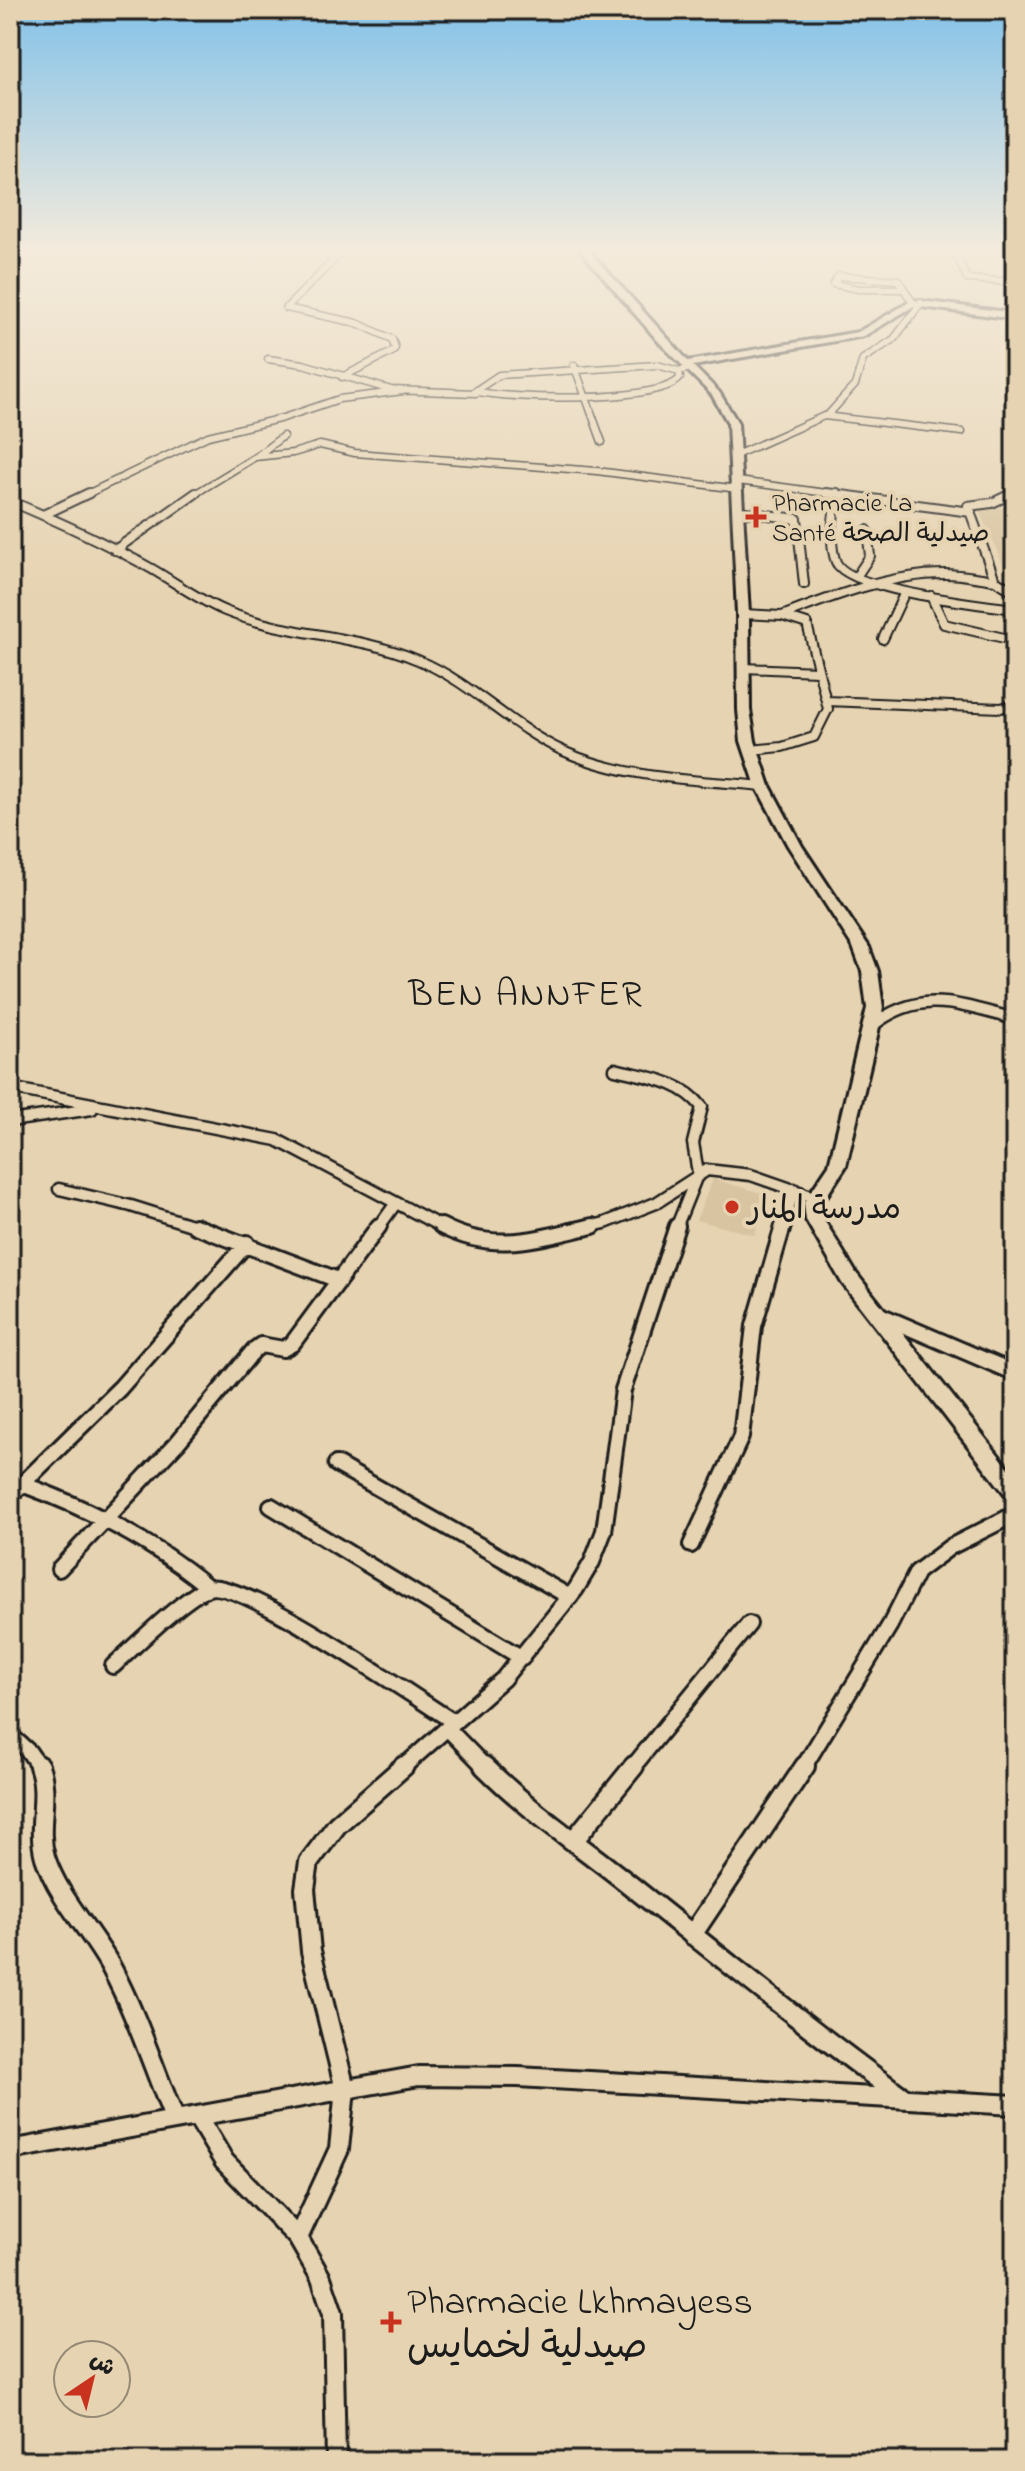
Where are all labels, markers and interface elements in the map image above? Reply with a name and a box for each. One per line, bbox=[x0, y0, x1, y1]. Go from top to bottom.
place label: Pharmacie La Santé صيدلية الصحة bbox=[772, 486, 990, 554]
marker: Pharmacie La Santé صيدلية الصحة bbox=[747, 508, 765, 526]
district label: BEN ANNFER bbox=[407, 970, 644, 1023]
place label: مدرسة المنار bbox=[745, 1187, 901, 1234]
marker: مدرسة المنار bbox=[723, 1198, 741, 1216]
place label: Pharmacie Lkhmayess صيدلية لخمايس bbox=[407, 2276, 753, 2376]
marker: Pharmacie Lkhmayess صيدلية لخمايس bbox=[382, 2313, 400, 2331]
north arrow bbox=[52, 2339, 132, 2419]
text: ش bbox=[83, 2345, 121, 2385]

